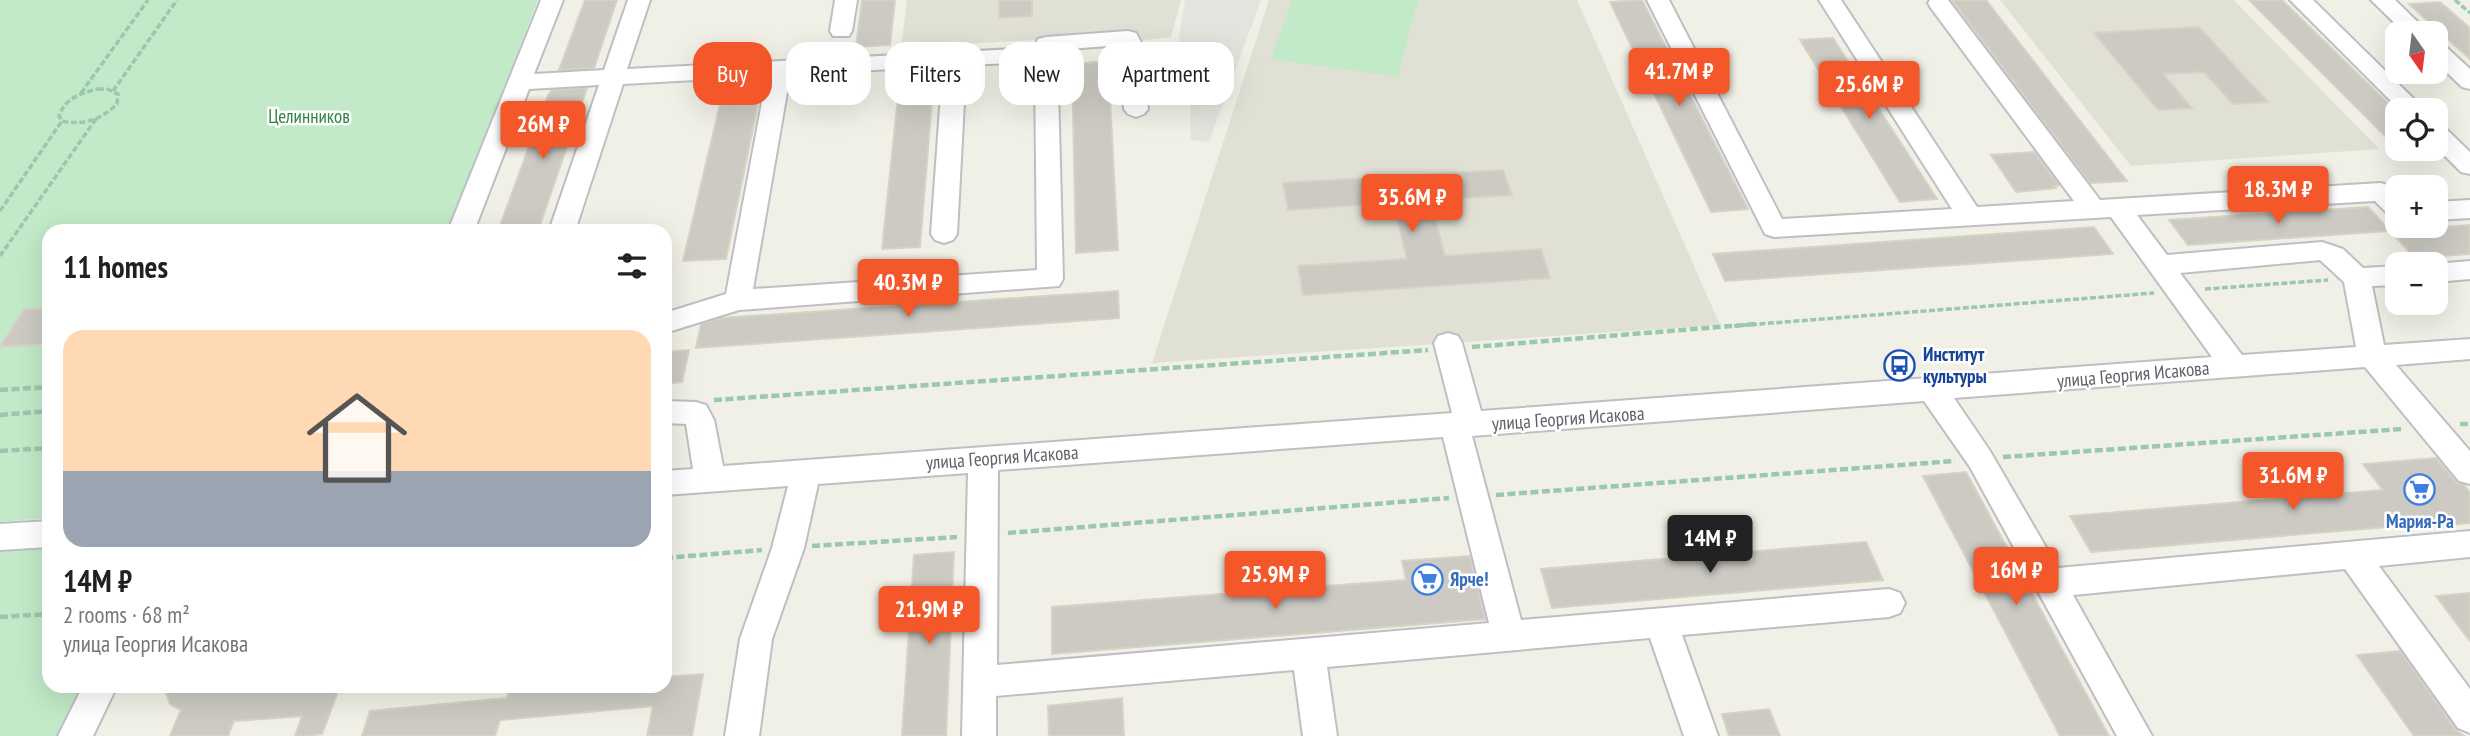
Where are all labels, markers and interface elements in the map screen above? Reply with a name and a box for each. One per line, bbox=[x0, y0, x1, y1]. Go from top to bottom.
north arrow bbox=[2385, 21, 2448, 84]
map controls bbox=[2385, 21, 2448, 315]
chip: Buy bbox=[693, 42, 772, 105]
chip: Rent bbox=[786, 42, 871, 105]
chip: Filters bbox=[885, 42, 985, 105]
chip: New bbox=[999, 42, 1084, 105]
chip: Apartment bbox=[1098, 42, 1234, 105]
pin: 41.7M ₽ bbox=[1614, 48, 1744, 108]
text: 41.7M ₽ bbox=[1645, 56, 1713, 85]
pin: 25.6M ₽ bbox=[1804, 61, 1934, 121]
text: 25.6M ₽ bbox=[1835, 69, 1903, 98]
button: locate bbox=[2385, 98, 2448, 161]
pin: 26M ₽ bbox=[494, 102, 592, 161]
park label: Целинников bbox=[268, 104, 350, 128]
text: 26M ₽ bbox=[517, 109, 569, 138]
pin: 18.3M ₽ bbox=[2213, 166, 2343, 226]
pin: 35.6M ₽ bbox=[1347, 174, 1477, 234]
text: 18.3M ₽ bbox=[2244, 174, 2312, 203]
button: + bbox=[2385, 175, 2448, 238]
text: 35.6M ₽ bbox=[1378, 182, 1446, 211]
text: 11 homes bbox=[63, 247, 168, 286]
icon: filters bbox=[613, 247, 651, 285]
button: − bbox=[2385, 252, 2448, 315]
pin: 40.3M ₽ bbox=[843, 260, 973, 319]
text: 40.3M ₽ bbox=[874, 267, 942, 296]
place label: Институт культуры bbox=[1923, 342, 1987, 388]
bus stop icon: Институт культуры bbox=[1883, 348, 1917, 382]
street label: улица Георгия Исакова bbox=[2056, 355, 2210, 393]
icon: home bbox=[294, 375, 420, 501]
street label: улица Георгия Исакова bbox=[1491, 401, 1645, 435]
street label: улица Георгия Исакова bbox=[925, 440, 1079, 474]
pin: 31.6M ₽ bbox=[2228, 452, 2358, 512]
text: 31.6M ₽ bbox=[2259, 460, 2327, 489]
supermarket icon: Мария-Ра bbox=[2403, 473, 2437, 507]
place label: Мария-Ра bbox=[2386, 509, 2454, 533]
pin: 14M ₽ bbox=[1661, 516, 1759, 575]
text: 14M ₽ bbox=[1684, 523, 1736, 552]
pin: 16M ₽ bbox=[1967, 548, 2065, 607]
pin: 25.9M ₽ bbox=[1210, 552, 1340, 611]
text: 16M ₽ bbox=[1990, 555, 2042, 584]
text: 25.9M ₽ bbox=[1241, 559, 1309, 588]
text: 14M ₽ bbox=[63, 561, 132, 600]
supermarket icon: Ярче! bbox=[1410, 562, 1444, 596]
place label: Ярче! bbox=[1450, 567, 1489, 591]
pin: 21.9M ₽ bbox=[864, 586, 994, 646]
text: 21.9M ₽ bbox=[895, 594, 963, 623]
text: 2 rooms · 68 m² bbox=[63, 600, 190, 629]
text: улица Георгия Исакова bbox=[63, 629, 248, 658]

